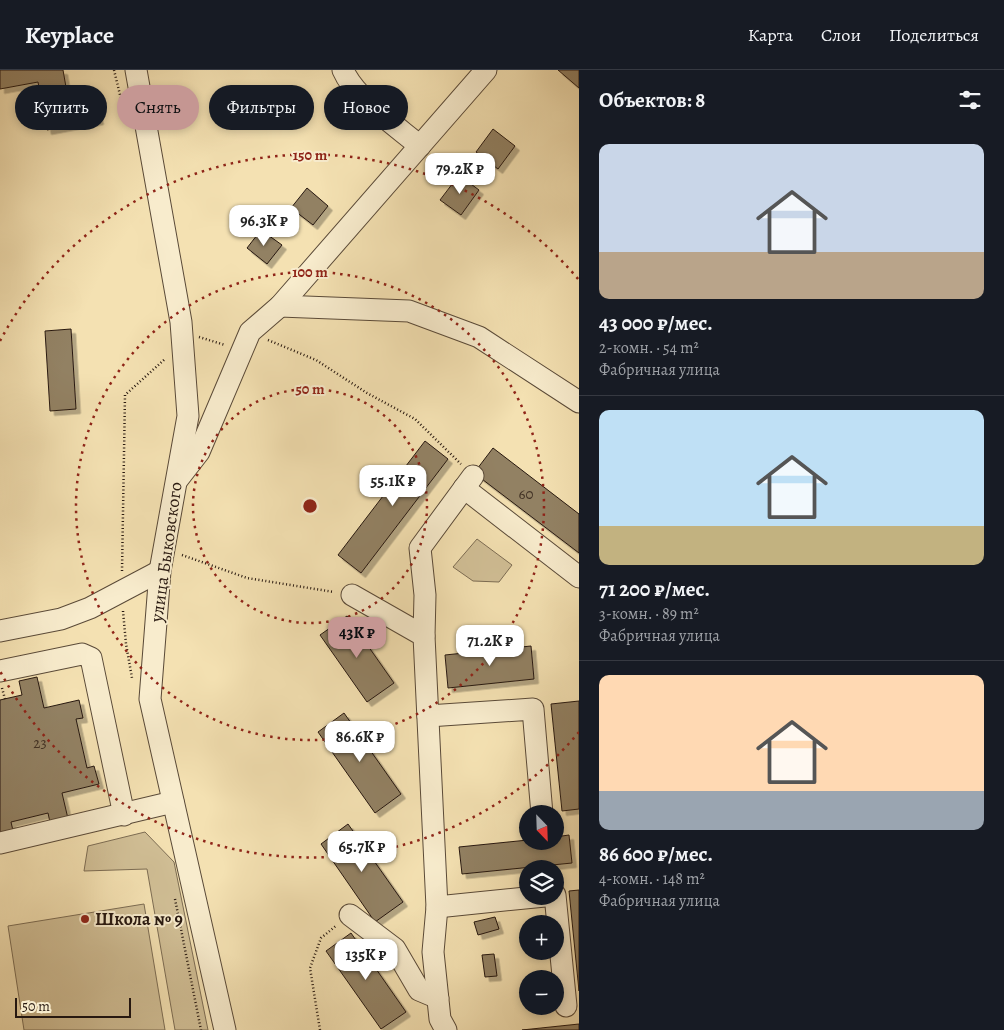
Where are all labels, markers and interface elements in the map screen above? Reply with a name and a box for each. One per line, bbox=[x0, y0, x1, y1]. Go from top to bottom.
text: Keyplace bbox=[25, 19, 114, 51]
text: Карта bbox=[748, 23, 793, 47]
text: Слои bbox=[821, 23, 861, 47]
text: Поделиться bbox=[889, 23, 979, 47]
chip: Купить bbox=[15, 85, 107, 130]
chip: Снять bbox=[117, 85, 199, 130]
chip: Фильтры bbox=[209, 85, 314, 130]
chip: Новое bbox=[324, 85, 408, 130]
text: Объектов: 8 bbox=[599, 86, 705, 114]
icon: filters bbox=[956, 86, 984, 114]
text: 150 m bbox=[293, 145, 328, 165]
pin: 79.2K ₽ bbox=[414, 152, 506, 195]
text: 79.2K ₽ bbox=[436, 158, 484, 180]
icon: home bbox=[747, 177, 837, 267]
pin: 96.3K ₽ bbox=[218, 204, 310, 247]
text: 96.3K ₽ bbox=[240, 210, 288, 232]
text: 100 m bbox=[292, 262, 328, 282]
text: 43 000 ₽/мес. bbox=[599, 309, 713, 337]
text: 2-комн. · 54 m² bbox=[599, 337, 699, 359]
text: Фабричная улица bbox=[599, 359, 720, 381]
text: 50 m bbox=[295, 379, 325, 399]
icon: home bbox=[747, 442, 837, 532]
pin: 55.1K ₽ bbox=[347, 464, 439, 507]
text: 55.1K ₽ bbox=[370, 470, 416, 492]
street label: улица Быковского bbox=[144, 480, 188, 625]
house number: 60 bbox=[519, 484, 533, 504]
centre of rings bbox=[301, 497, 319, 515]
text: 71 200 ₽/мес. bbox=[599, 575, 710, 603]
text: 3-комн. · 89 m² bbox=[599, 603, 699, 625]
pin: 43K ₽ bbox=[322, 616, 392, 659]
text: 43K ₽ bbox=[339, 622, 375, 644]
pin: 71.2K ₽ bbox=[444, 624, 536, 667]
text: Фабричная улица bbox=[599, 625, 720, 647]
text: 71.2K ₽ bbox=[467, 630, 513, 652]
icon: home bbox=[747, 707, 837, 797]
pin: 86.6K ₽ bbox=[314, 720, 406, 763]
text: 86.6K ₽ bbox=[336, 726, 384, 748]
house number: 23 bbox=[33, 733, 47, 753]
north arrow bbox=[519, 805, 564, 850]
map controls bbox=[519, 805, 564, 1015]
pin: 65.7K ₽ bbox=[316, 830, 408, 873]
text: 65.7K ₽ bbox=[339, 836, 385, 858]
text: 86 600 ₽/мес. bbox=[599, 840, 713, 868]
button: layers bbox=[519, 860, 564, 905]
text: 4-комн. · 148 m² bbox=[599, 868, 705, 890]
text: Фабричная улица bbox=[599, 890, 720, 912]
place label: Школа № 9 bbox=[95, 907, 183, 931]
marker: Школа № 9 bbox=[79, 913, 91, 925]
button: + bbox=[519, 915, 564, 960]
pin: 135K ₽ bbox=[325, 938, 407, 981]
text: 135K ₽ bbox=[346, 944, 386, 966]
button: − bbox=[519, 970, 564, 1015]
scale bar bbox=[15, 995, 131, 1018]
text: 50 m bbox=[22, 997, 50, 1016]

